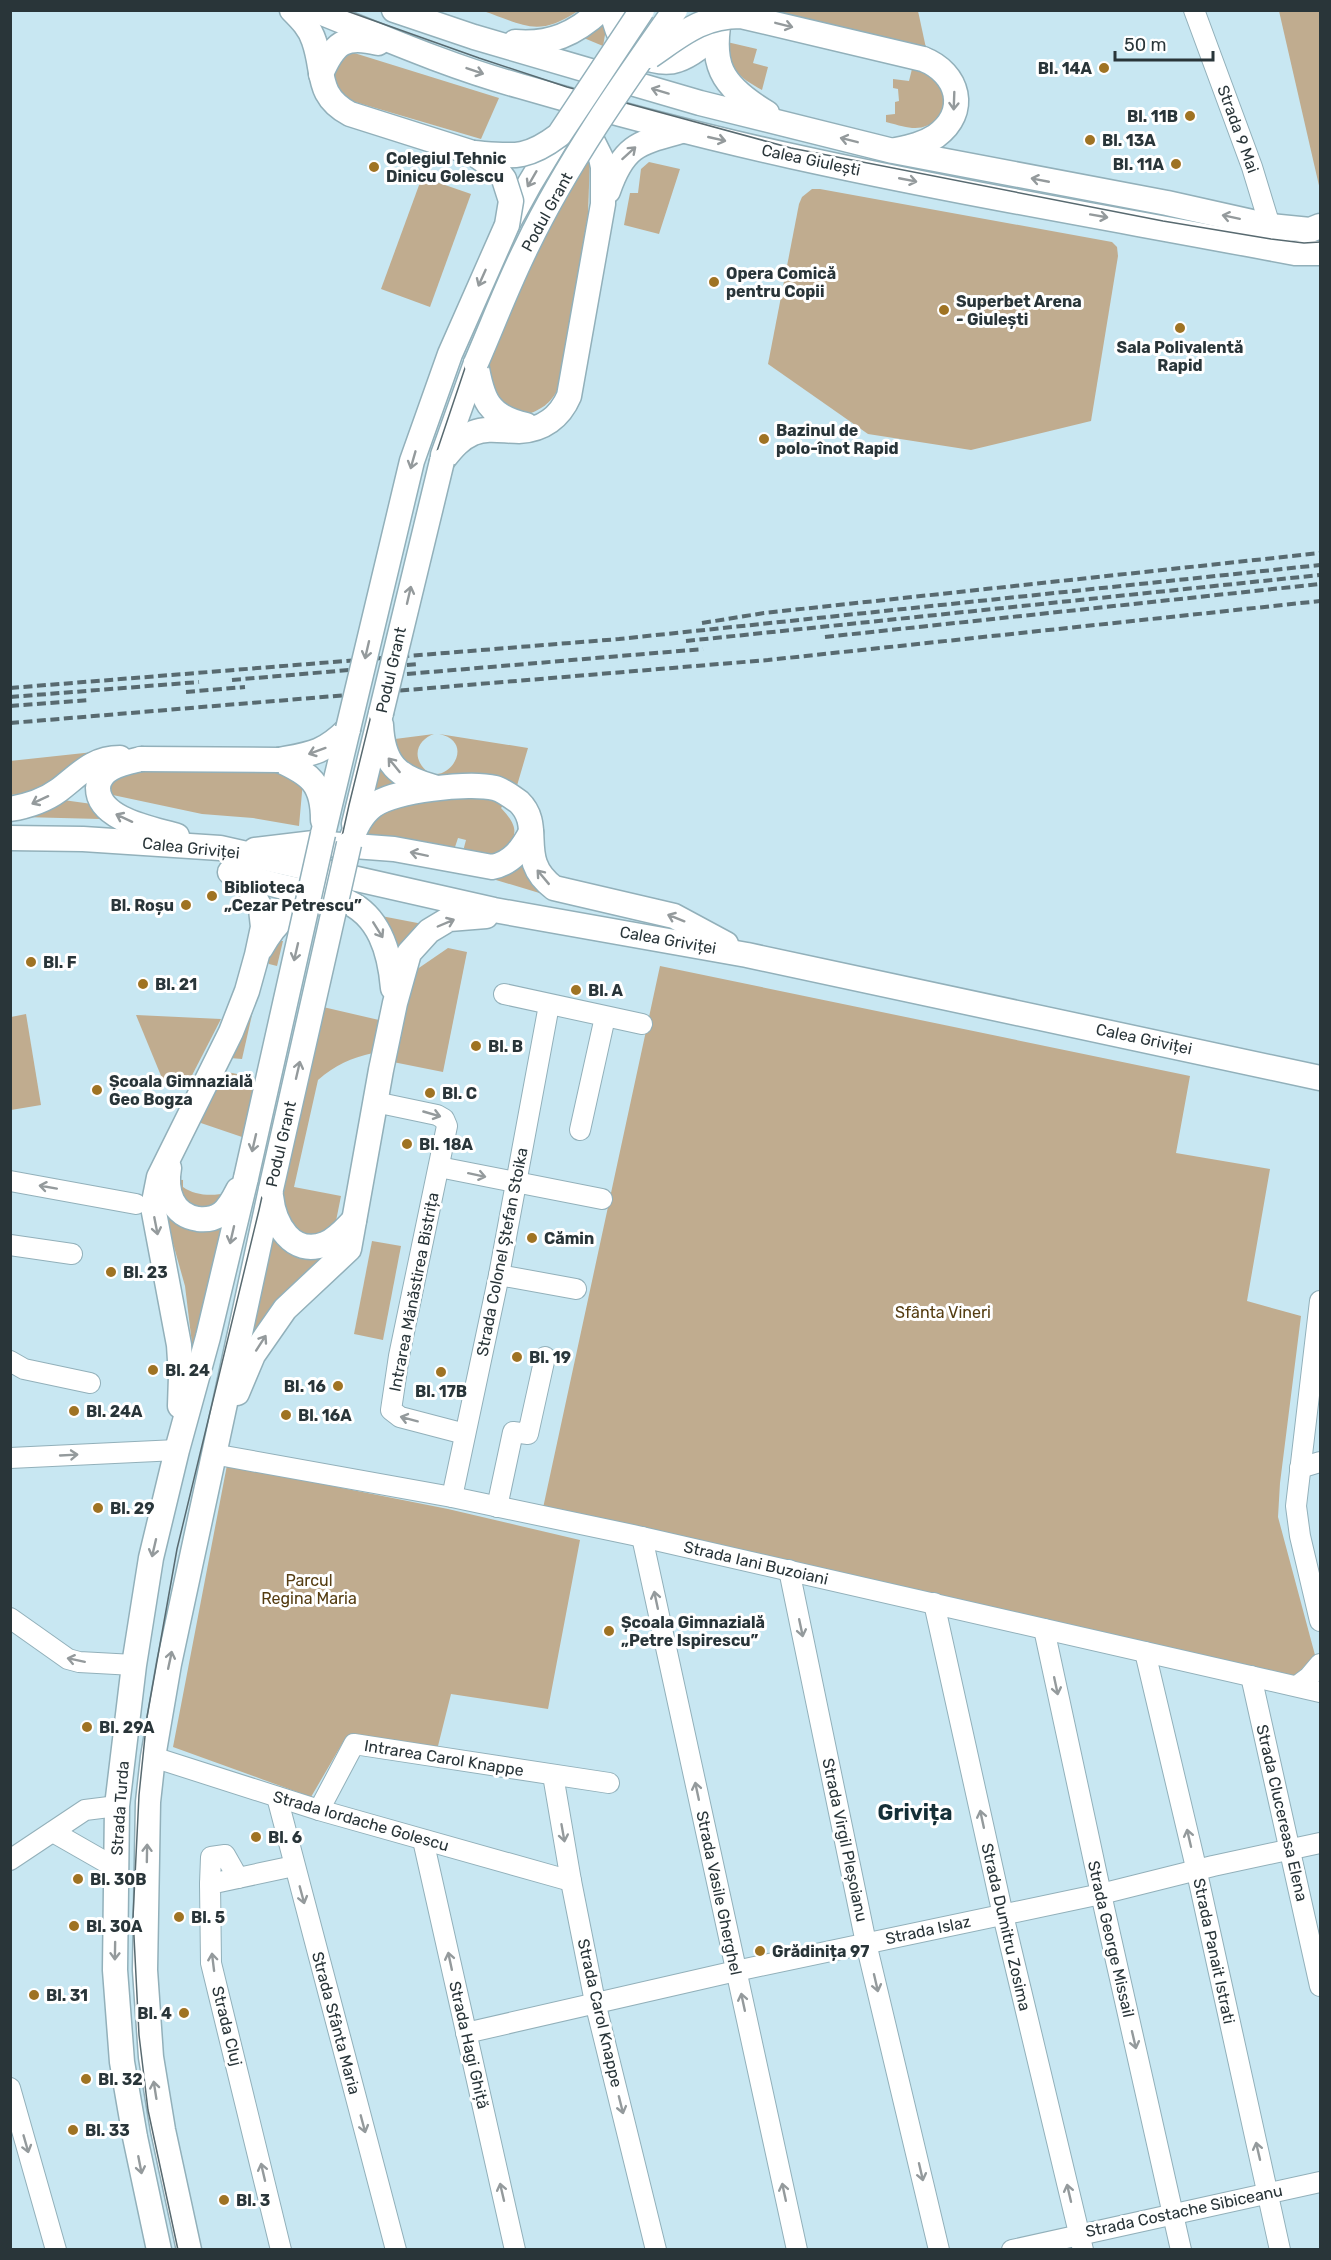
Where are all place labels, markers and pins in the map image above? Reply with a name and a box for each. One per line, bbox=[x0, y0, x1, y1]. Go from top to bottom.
place label: Bl. 14A bbox=[1038, 59, 1093, 78]
marker: Bl. 14A bbox=[1097, 61, 1111, 75]
place label: Bl. 11B bbox=[1127, 107, 1178, 126]
marker: Bl. 11B bbox=[1183, 109, 1197, 123]
place label: Bl. 13A bbox=[1102, 131, 1156, 150]
marker: Bl. 13A bbox=[1083, 133, 1097, 147]
place label: Colegiul Tehnic Dinicu Golescu bbox=[386, 149, 507, 186]
place label: Bl. 11A bbox=[1113, 155, 1165, 174]
marker: Bl. 11A bbox=[1169, 157, 1183, 171]
marker: Colegiul Tehnic Dinicu Golescu bbox=[367, 160, 381, 174]
place label: Opera Comică pentru Copii bbox=[726, 264, 836, 301]
marker: Opera Comică pentru Copii bbox=[707, 275, 721, 289]
place label: Superbet Arena - Giulești bbox=[956, 292, 1082, 329]
marker: Superbet Arena - Giulești bbox=[937, 303, 951, 317]
marker: Sala Polivalentă Rapid bbox=[1173, 321, 1187, 335]
place label: Sala Polivalentă Rapid bbox=[1117, 338, 1243, 375]
place label: Bazinul de polo-înot Rapid bbox=[776, 421, 899, 458]
marker: Bazinul de polo-înot Rapid bbox=[757, 432, 771, 446]
place label: Biblioteca „Cezar Petrescu” bbox=[224, 878, 362, 915]
marker: Biblioteca „Cezar Petrescu” bbox=[205, 889, 219, 903]
place label: Bl. Roșu bbox=[110, 896, 174, 915]
marker: Bl. Roșu bbox=[179, 898, 193, 912]
place label: Bl. F bbox=[43, 953, 77, 972]
marker: Bl. F bbox=[24, 955, 38, 969]
place label: Bl. 21 bbox=[155, 975, 197, 994]
marker: Bl. 21 bbox=[136, 977, 150, 991]
place label: Bl. A bbox=[588, 981, 623, 1000]
marker: Bl. A bbox=[569, 983, 583, 997]
place label: Bl. B bbox=[488, 1037, 523, 1056]
marker: Bl. B bbox=[469, 1039, 483, 1053]
place label: Școala Gimnazială Geo Bogza bbox=[109, 1072, 253, 1109]
marker: Școala Gimnazială Geo Bogza bbox=[90, 1083, 104, 1097]
place label: Bl. C bbox=[442, 1084, 477, 1103]
marker: Bl. C bbox=[423, 1086, 437, 1100]
place label: Bl. 18A bbox=[419, 1135, 474, 1154]
marker: Bl. 18A bbox=[400, 1137, 414, 1151]
place label: Cămin bbox=[544, 1229, 594, 1248]
marker: Cămin bbox=[525, 1231, 539, 1245]
place label: Bl. 23 bbox=[123, 1263, 168, 1282]
marker: Bl. 23 bbox=[104, 1265, 118, 1279]
place label: Bl. 19 bbox=[529, 1348, 571, 1367]
marker: Bl. 19 bbox=[510, 1350, 524, 1364]
place label: Bl. 24 bbox=[165, 1361, 210, 1380]
marker: Bl. 24 bbox=[146, 1363, 160, 1377]
marker: Bl. 17B bbox=[434, 1365, 448, 1379]
place label: Bl. 16 bbox=[284, 1377, 326, 1396]
marker: Bl. 16 bbox=[331, 1379, 345, 1393]
place label: Bl. 17B bbox=[415, 1382, 467, 1401]
place label: Bl. 24A bbox=[86, 1402, 143, 1421]
marker: Bl. 24A bbox=[67, 1404, 81, 1418]
place label: Bl. 16A bbox=[298, 1406, 352, 1425]
marker: Bl. 16A bbox=[279, 1408, 293, 1422]
place label: Bl. 29 bbox=[110, 1499, 154, 1518]
marker: Bl. 29 bbox=[91, 1501, 105, 1515]
place label: Școala Gimnazială „Petre Ispirescu” bbox=[621, 1613, 765, 1650]
marker: Școala Gimnazială „Petre Ispirescu” bbox=[602, 1624, 616, 1638]
place label: Bl. 29A bbox=[99, 1718, 155, 1737]
marker: Bl. 29A bbox=[80, 1720, 94, 1734]
place label: Bl. 6 bbox=[268, 1828, 302, 1847]
marker: Bl. 6 bbox=[249, 1830, 263, 1844]
place label: Bl. 30B bbox=[90, 1870, 146, 1889]
marker: Bl. 30B bbox=[71, 1872, 85, 1886]
place label: Bl. 5 bbox=[191, 1908, 225, 1927]
marker: Bl. 5 bbox=[172, 1910, 186, 1924]
place label: Bl. 30A bbox=[86, 1917, 143, 1936]
marker: Bl. 30A bbox=[67, 1919, 81, 1933]
place label: Grădinița 97 bbox=[772, 1942, 869, 1961]
marker: Grădinița 97 bbox=[753, 1944, 767, 1958]
place label: Bl. 31 bbox=[46, 1986, 88, 2005]
marker: Bl. 31 bbox=[27, 1988, 41, 2002]
place label: Bl. 4 bbox=[137, 2004, 172, 2023]
marker: Bl. 4 bbox=[177, 2006, 191, 2020]
place label: Bl. 32 bbox=[98, 2070, 143, 2089]
marker: Bl. 32 bbox=[79, 2072, 93, 2086]
place label: Bl. 33 bbox=[85, 2121, 130, 2140]
marker: Bl. 33 bbox=[66, 2123, 80, 2137]
place label: Bl. 3 bbox=[236, 2191, 270, 2210]
marker: Bl. 3 bbox=[217, 2193, 231, 2207]

